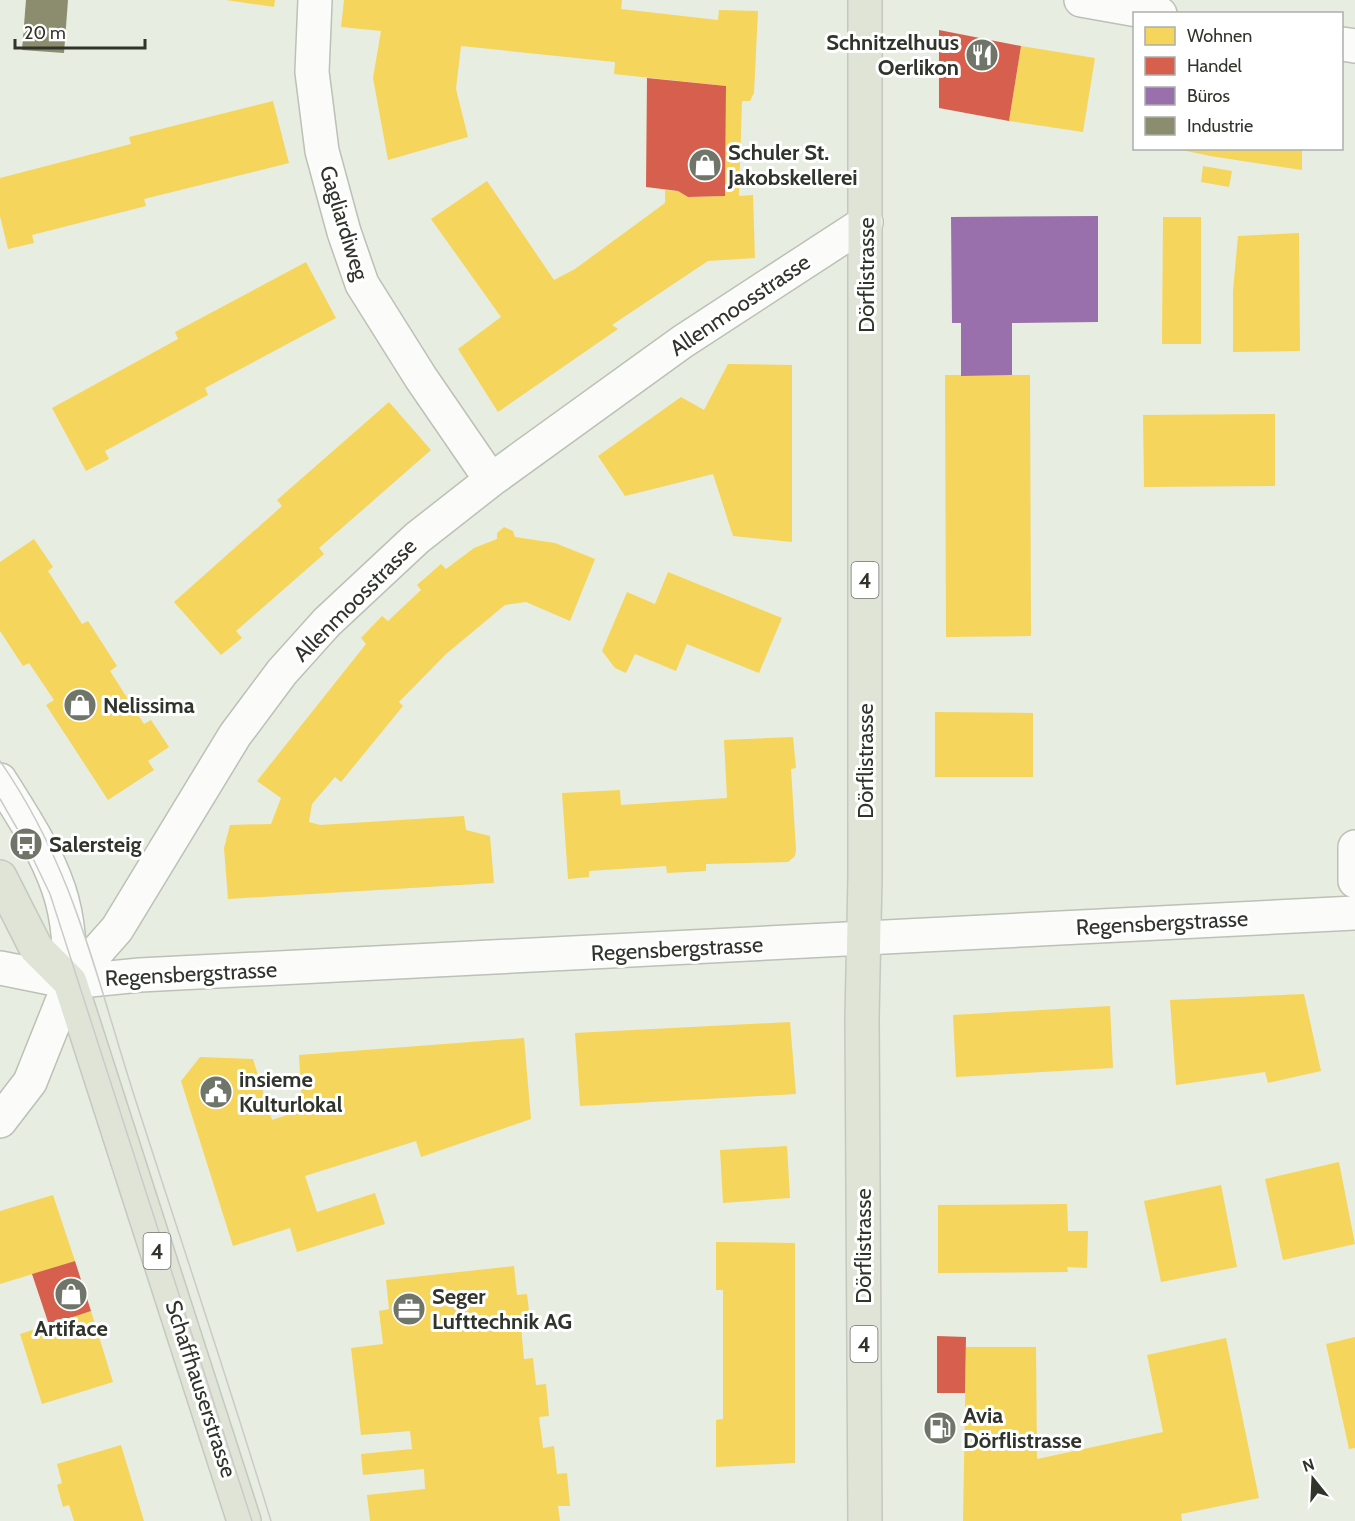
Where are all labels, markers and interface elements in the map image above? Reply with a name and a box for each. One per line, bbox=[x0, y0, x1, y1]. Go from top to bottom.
scale bar bbox=[15, 12, 146, 50]
legend bbox=[1133, 12, 1343, 150]
text: 20 m bbox=[24, 22, 66, 44]
text: Wohnen bbox=[1187, 25, 1252, 47]
place label: Schnitzelhuus Oerlikon bbox=[826, 29, 959, 81]
restaurant icon: Schnitzelhuus Oerlikon bbox=[964, 37, 1000, 73]
text: Handel bbox=[1187, 55, 1242, 77]
text: Büros bbox=[1187, 85, 1230, 107]
text: Industrie bbox=[1187, 115, 1253, 137]
place label: Schuler St. Jakobskellerei bbox=[727, 139, 858, 191]
shop icon: Schuler St. Jakobskellerei bbox=[687, 147, 723, 183]
street label: Gagliardiweg bbox=[314, 162, 375, 285]
street label: Dörflistrasse bbox=[853, 217, 880, 333]
street label: Allenmoosstrasse bbox=[665, 248, 815, 362]
street label: Allenmoosstrasse bbox=[288, 533, 422, 667]
road number: 4 bbox=[852, 562, 878, 598]
shop icon: Nelissima bbox=[62, 687, 98, 723]
place label: Nelissima bbox=[103, 692, 195, 719]
street label: Dörflistrasse bbox=[852, 703, 879, 819]
bus stop icon: Salersteig bbox=[8, 826, 44, 862]
place label: Salersteig bbox=[49, 831, 142, 858]
street label: Regensbergstrasse bbox=[1075, 905, 1249, 941]
street label: Regensbergstrasse bbox=[590, 931, 764, 967]
street label: Regensbergstrasse bbox=[104, 956, 278, 992]
place label: insieme Kulturlokal bbox=[239, 1066, 343, 1118]
public building icon: insieme Kulturlokal bbox=[198, 1074, 234, 1110]
street label: Dörflistrasse bbox=[850, 1188, 877, 1304]
road number: 4 bbox=[144, 1233, 170, 1269]
shop icon: Artiface bbox=[53, 1276, 89, 1312]
place label: Seger Lufttechnik AG bbox=[432, 1283, 572, 1335]
office icon: Seger Lufttechnik AG bbox=[391, 1291, 427, 1327]
street label: Schaffhauserstrasse bbox=[160, 1297, 242, 1481]
place label: Artiface bbox=[34, 1315, 108, 1342]
road number: 4 bbox=[850, 1326, 878, 1362]
place label: Avia Dörflistrasse bbox=[963, 1402, 1082, 1454]
fuel station icon: Avia Dörflistrasse bbox=[922, 1410, 958, 1446]
north arrow bbox=[1283, 1449, 1343, 1509]
text: N bbox=[1300, 1454, 1317, 1476]

